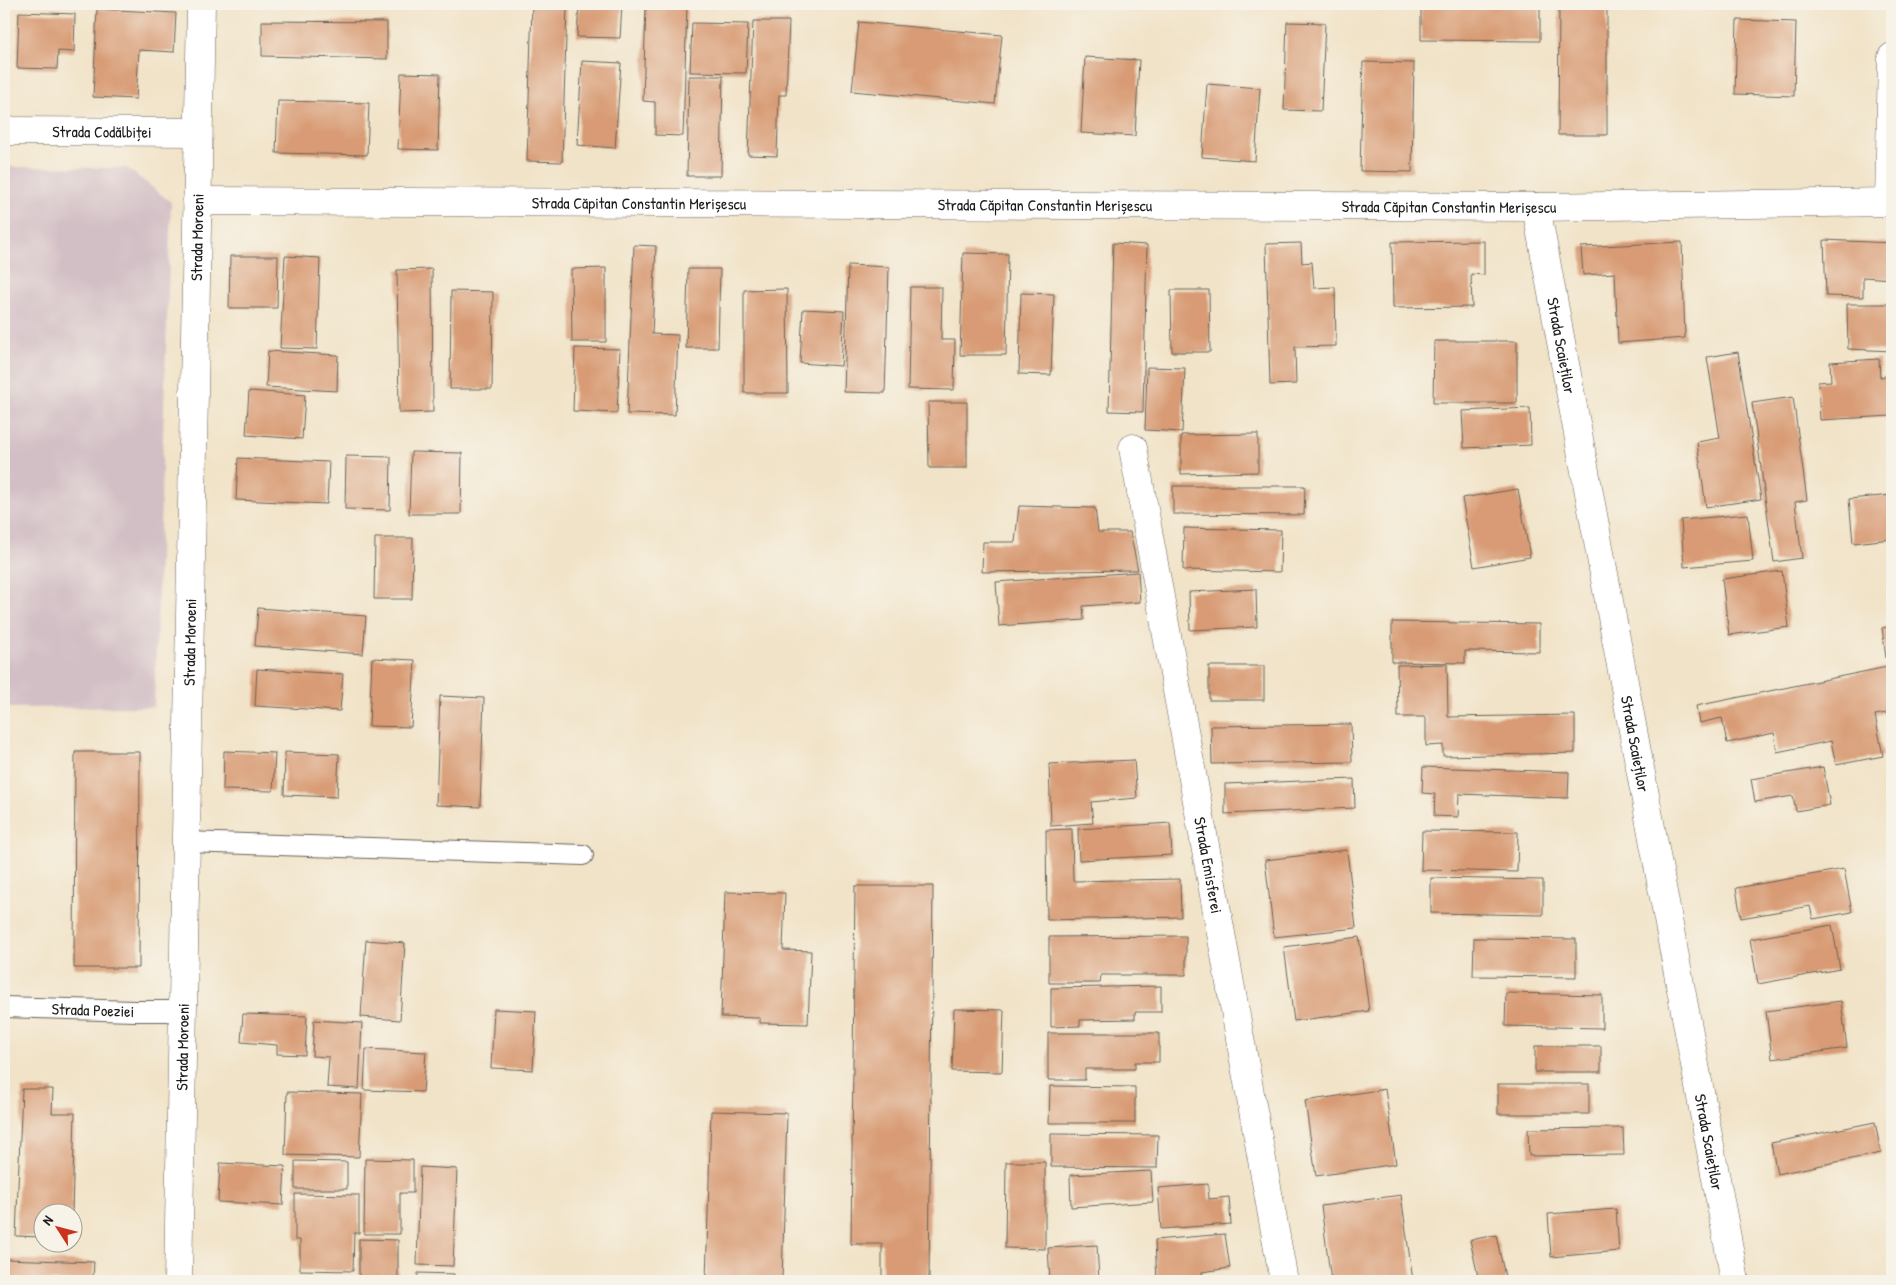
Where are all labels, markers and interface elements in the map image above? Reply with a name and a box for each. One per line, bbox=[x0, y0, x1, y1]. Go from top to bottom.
street label: Strada Codălbiței bbox=[52, 120, 152, 143]
street label: Strada Căpitan Constantin Merișescu bbox=[532, 192, 747, 214]
street label: Strada Moroeni bbox=[185, 193, 209, 281]
street label: Strada Căpitan Constantin Merișescu bbox=[938, 193, 1153, 216]
street label: Strada Căpitan Constantin Merișescu bbox=[1342, 195, 1557, 218]
street label: Strada Scaieților bbox=[1542, 296, 1581, 396]
street label: Strada Moroeni bbox=[178, 598, 201, 686]
street label: Strada Scaieților bbox=[1616, 694, 1655, 794]
street label: Strada Emisferei bbox=[1189, 815, 1228, 915]
street label: Strada Poeziei bbox=[51, 997, 135, 1022]
street label: Strada Moroeni bbox=[170, 1003, 194, 1091]
street label: Strada Scaieților bbox=[1690, 1092, 1729, 1192]
north arrow bbox=[32, 1202, 82, 1252]
text: N bbox=[37, 1211, 57, 1229]

